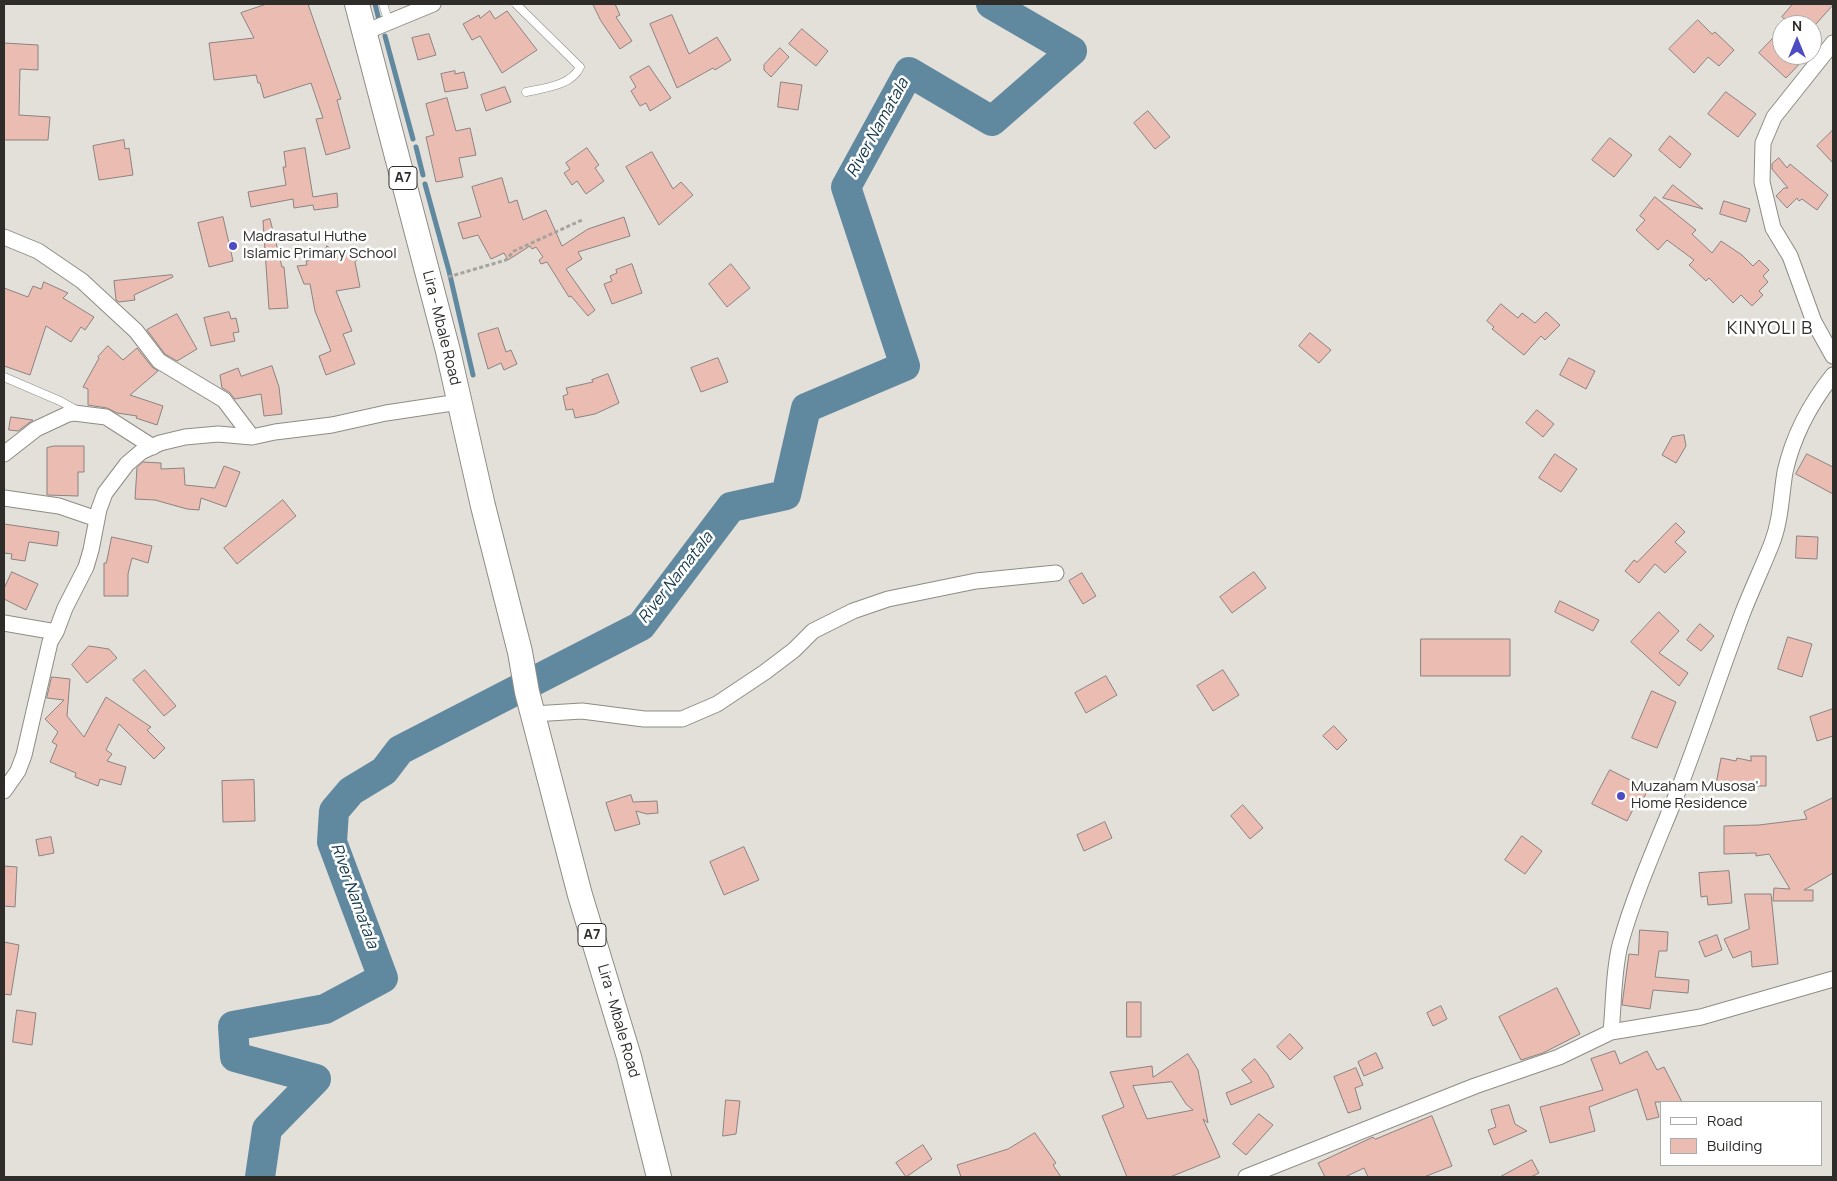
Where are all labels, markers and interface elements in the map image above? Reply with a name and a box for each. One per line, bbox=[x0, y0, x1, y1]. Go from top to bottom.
north arrow bbox=[1772, 15, 1822, 65]
text: N bbox=[1792, 16, 1802, 35]
water label: River Namatala bbox=[843, 75, 913, 181]
road number: A7 bbox=[389, 167, 417, 190]
place label: Madrasatul Huthe Islamic Primary School bbox=[243, 228, 397, 263]
marker: Madrasatul Huthe Islamic Primary School bbox=[227, 240, 239, 252]
street label: Lira - Mbale Road bbox=[418, 269, 464, 387]
district label: KINYOLI B bbox=[1726, 318, 1814, 340]
water label: River Namatala bbox=[635, 529, 717, 627]
place label: Muzaham Musosa' Home Residence bbox=[1631, 778, 1759, 813]
marker: Muzaham Musosa' Home Residence bbox=[1615, 790, 1627, 802]
water label: River Namatala bbox=[326, 841, 382, 951]
road number: A7 bbox=[578, 924, 606, 946]
street label: Lira - Mbale Road bbox=[593, 962, 643, 1080]
legend bbox=[1660, 1101, 1822, 1166]
text: Road bbox=[1707, 1110, 1743, 1131]
text: Building bbox=[1707, 1135, 1762, 1156]

